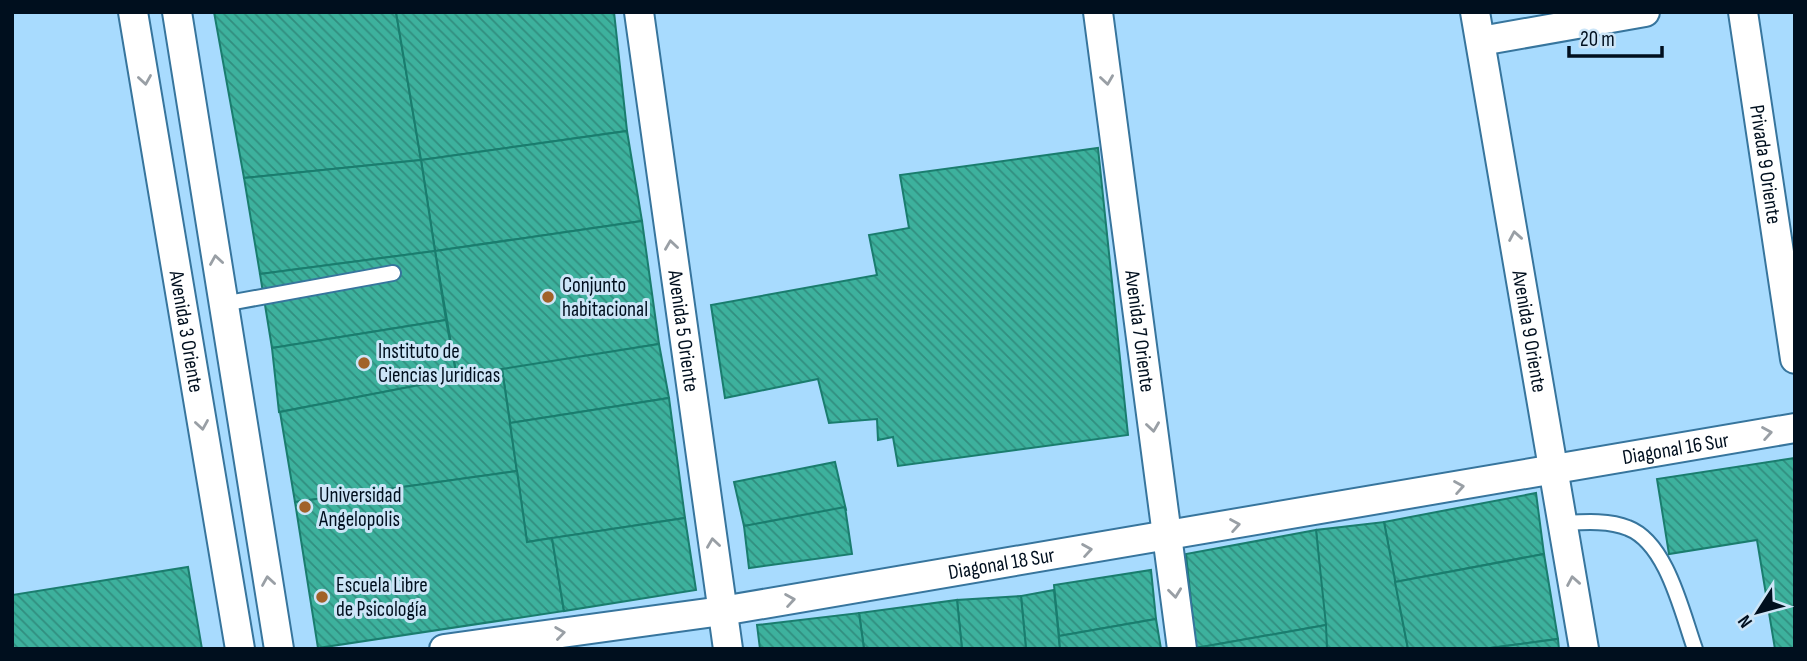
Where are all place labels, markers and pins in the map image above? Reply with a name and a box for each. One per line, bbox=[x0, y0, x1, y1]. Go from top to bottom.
place label: Conjunto habitacional bbox=[562, 273, 648, 322]
marker: Conjunto habitacional bbox=[540, 289, 556, 305]
place label: Instituto de Ciencias Juridicas bbox=[378, 339, 500, 388]
marker: Instituto de Ciencias Juridicas bbox=[356, 355, 372, 371]
place label: Universidad Angelopolis bbox=[318, 483, 401, 532]
marker: Universidad Angelopolis bbox=[297, 499, 313, 515]
place label: Escuela Libre de Psicología bbox=[336, 573, 428, 622]
marker: Escuela Libre de Psicología bbox=[314, 589, 330, 605]

